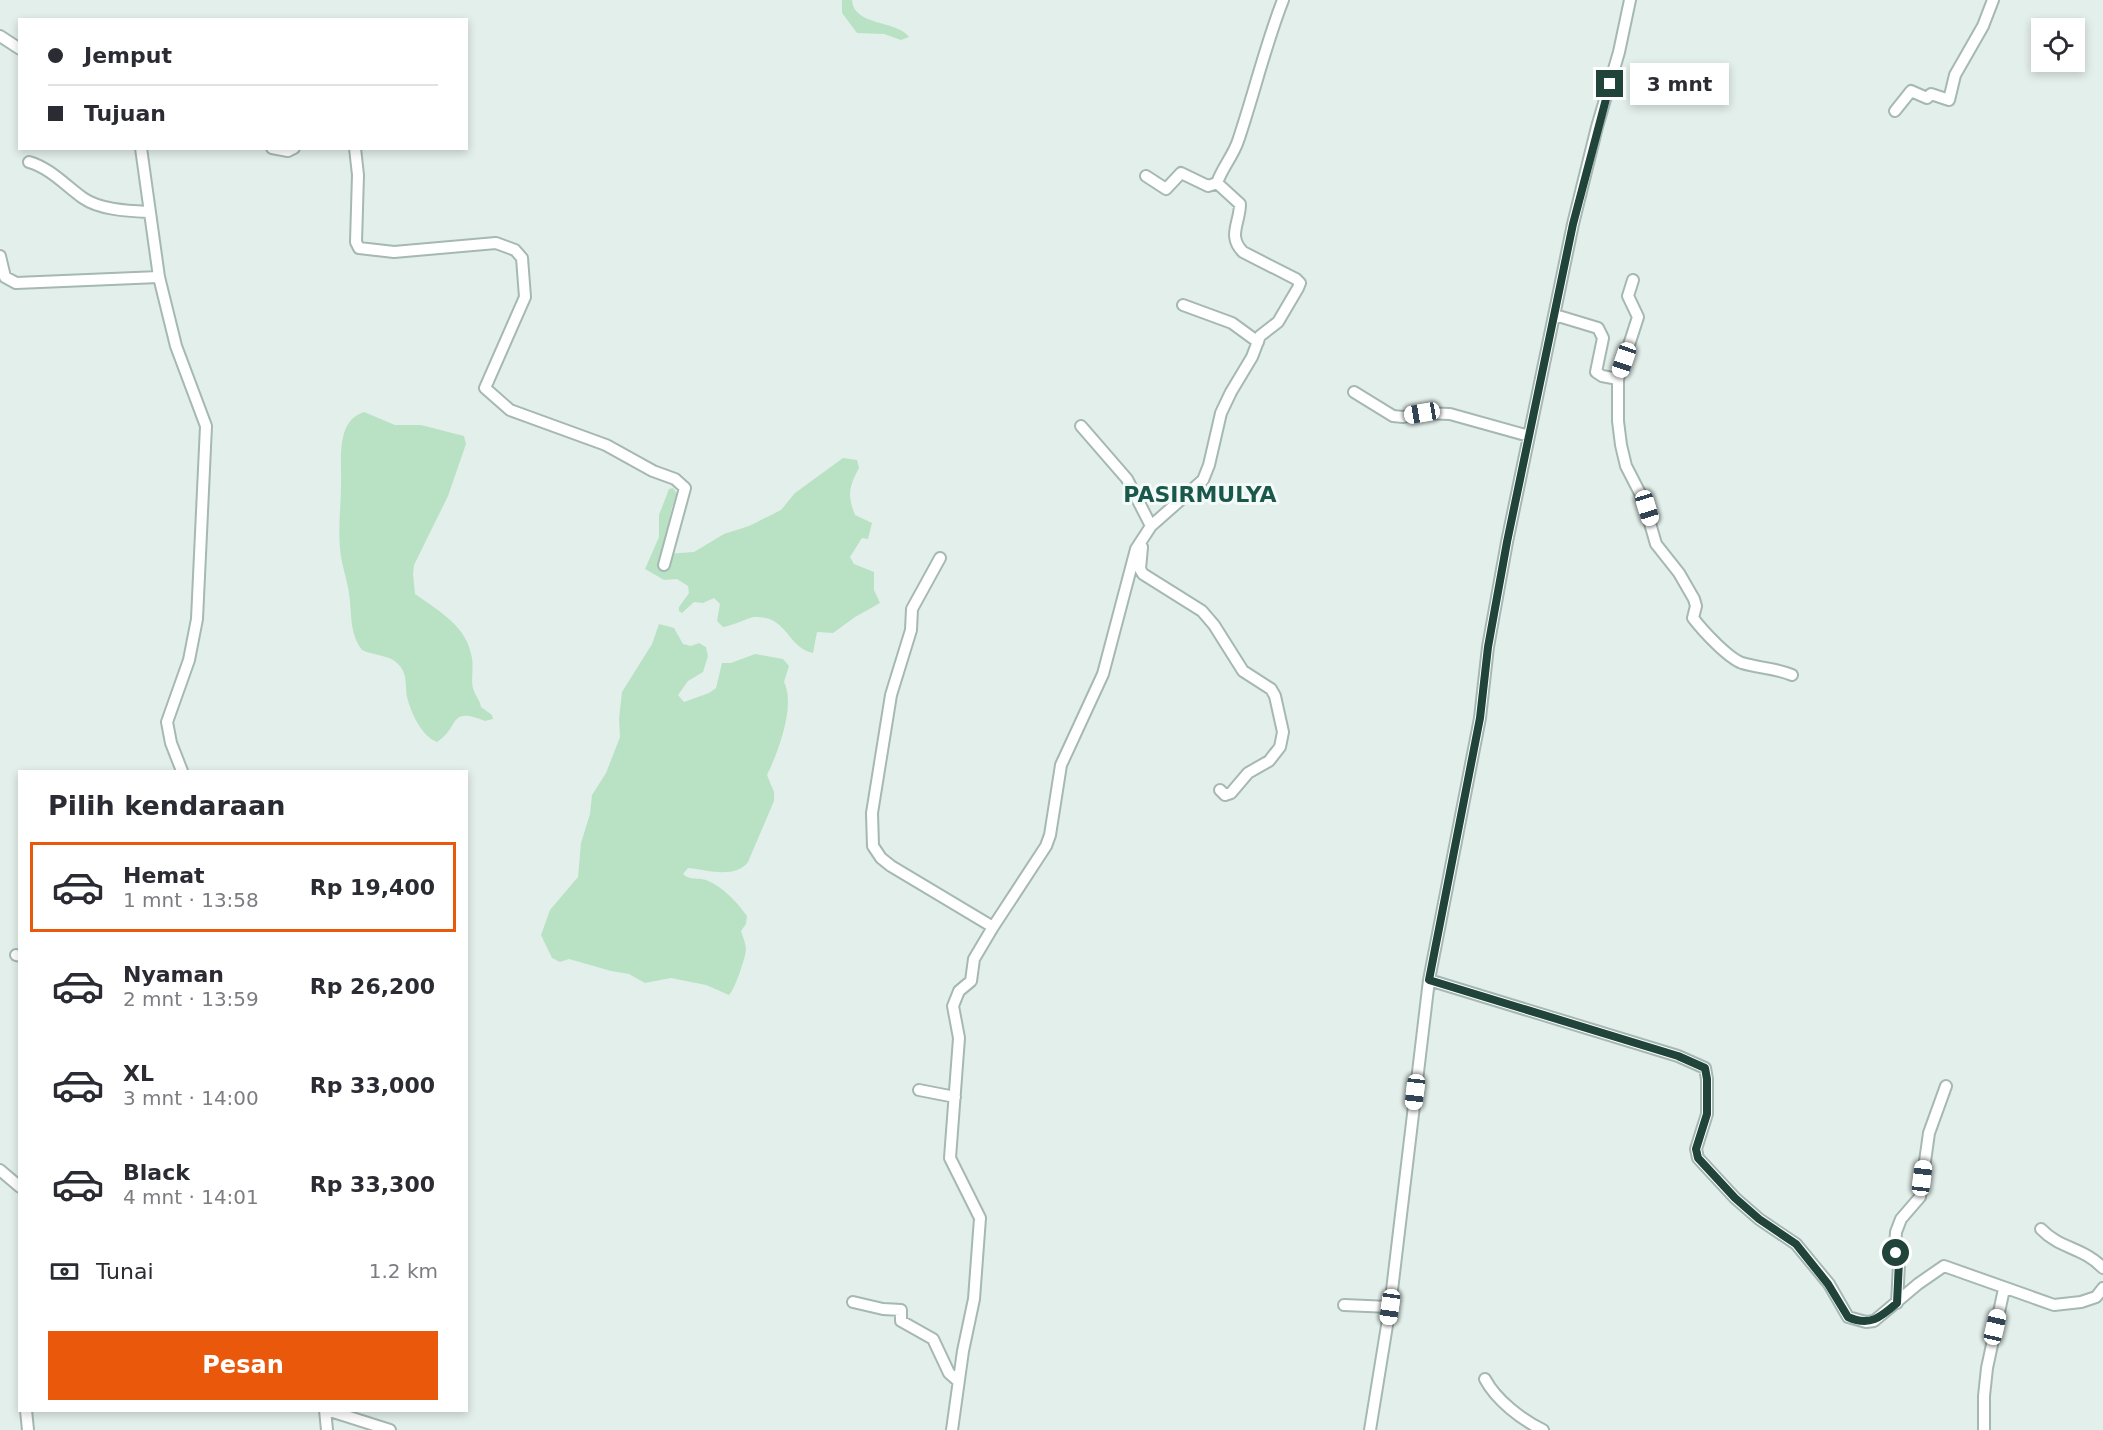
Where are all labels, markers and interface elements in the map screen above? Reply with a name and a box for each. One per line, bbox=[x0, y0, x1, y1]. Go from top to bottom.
map controls bbox=[2031, 18, 2085, 72]
button: locate bbox=[2031, 18, 2085, 72]
text: Jemput bbox=[84, 43, 172, 68]
callout: 3 mnt bbox=[1631, 63, 1730, 105]
route end bbox=[1596, 70, 1623, 97]
text: 3 mnt bbox=[1647, 72, 1712, 96]
text: Tujuan bbox=[84, 101, 166, 126]
car bbox=[1610, 340, 1638, 380]
car bbox=[1403, 401, 1441, 425]
district label: PASIRMULYA bbox=[1123, 482, 1277, 507]
car bbox=[1633, 488, 1661, 528]
text: Pilih kendaraan bbox=[48, 790, 285, 821]
icon: car bbox=[51, 860, 105, 914]
text: Hemat bbox=[123, 863, 205, 888]
text: Rp 19,400 bbox=[310, 875, 435, 900]
text: 1 mnt · 13:58 bbox=[123, 888, 259, 912]
icon: car bbox=[51, 959, 105, 1013]
text: Nyaman bbox=[123, 962, 224, 987]
text: Rp 26,200 bbox=[310, 974, 435, 999]
text: 2 mnt · 13:59 bbox=[123, 987, 259, 1011]
icon: car bbox=[51, 1058, 105, 1112]
text: XL bbox=[123, 1061, 154, 1086]
text: Rp 33,000 bbox=[310, 1073, 435, 1098]
car bbox=[1404, 1073, 1426, 1111]
text: 3 mnt · 14:00 bbox=[123, 1086, 259, 1110]
icon: car bbox=[51, 1157, 105, 1211]
car bbox=[1911, 1159, 1933, 1197]
text: Black bbox=[123, 1160, 190, 1185]
text: Rp 33,300 bbox=[310, 1172, 435, 1197]
text: 4 mnt · 14:01 bbox=[123, 1185, 259, 1209]
route start bbox=[1882, 1239, 1909, 1266]
icon: cash bbox=[48, 1255, 81, 1288]
text: Tunai bbox=[96, 1259, 154, 1284]
text: 1.2 km bbox=[369, 1259, 438, 1283]
car bbox=[1379, 1288, 1401, 1326]
car bbox=[1982, 1307, 2008, 1347]
button: Pesan bbox=[48, 1331, 438, 1400]

